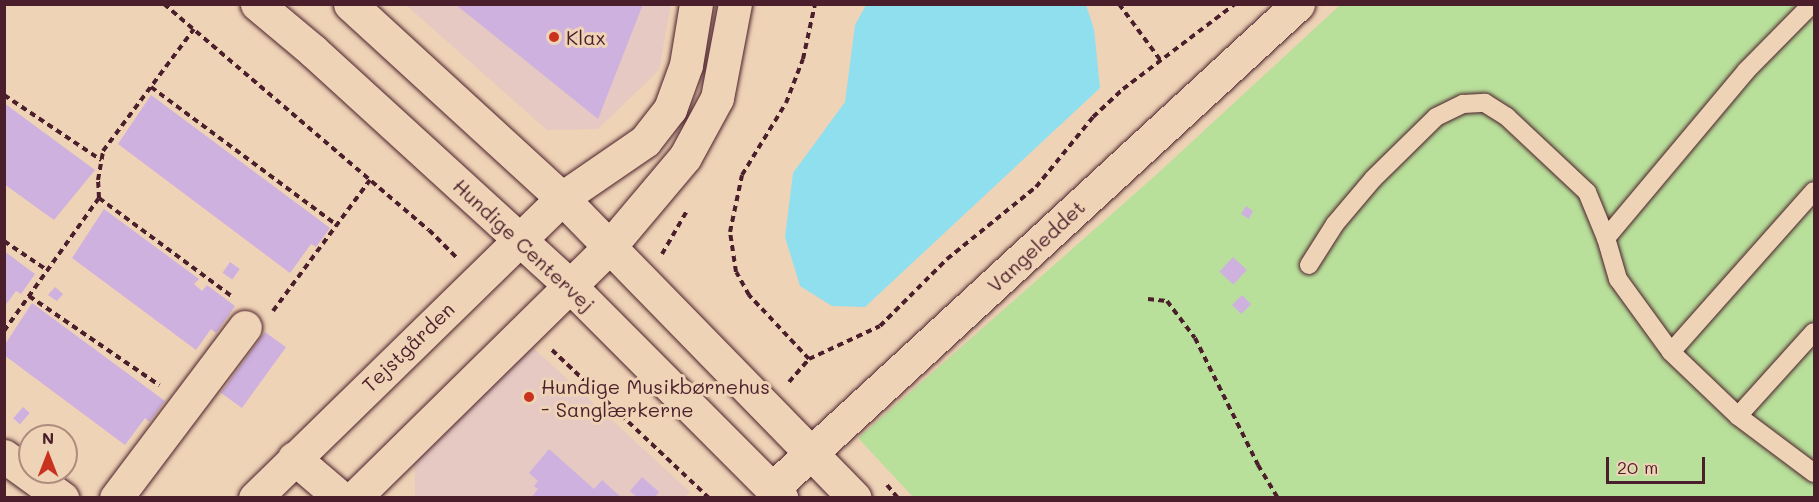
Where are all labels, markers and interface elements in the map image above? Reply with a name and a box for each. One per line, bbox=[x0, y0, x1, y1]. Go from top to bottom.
place label: Klax bbox=[566, 25, 606, 49]
marker: Klax bbox=[547, 30, 561, 44]
street label: Hundige Centervej bbox=[448, 173, 600, 317]
street label: Vangeleddet bbox=[982, 195, 1090, 297]
street label: Tejstgården bbox=[357, 297, 459, 397]
place label: Hundige Musikbørnehus - Sanglærkerne bbox=[541, 374, 770, 421]
marker: Hundige Musikbørnehus - Sanglærkerne bbox=[522, 390, 536, 404]
north arrow bbox=[18, 424, 78, 484]
text: N bbox=[42, 427, 54, 448]
scale bar bbox=[1609, 445, 1708, 483]
text: 20 m bbox=[1617, 455, 1658, 479]

